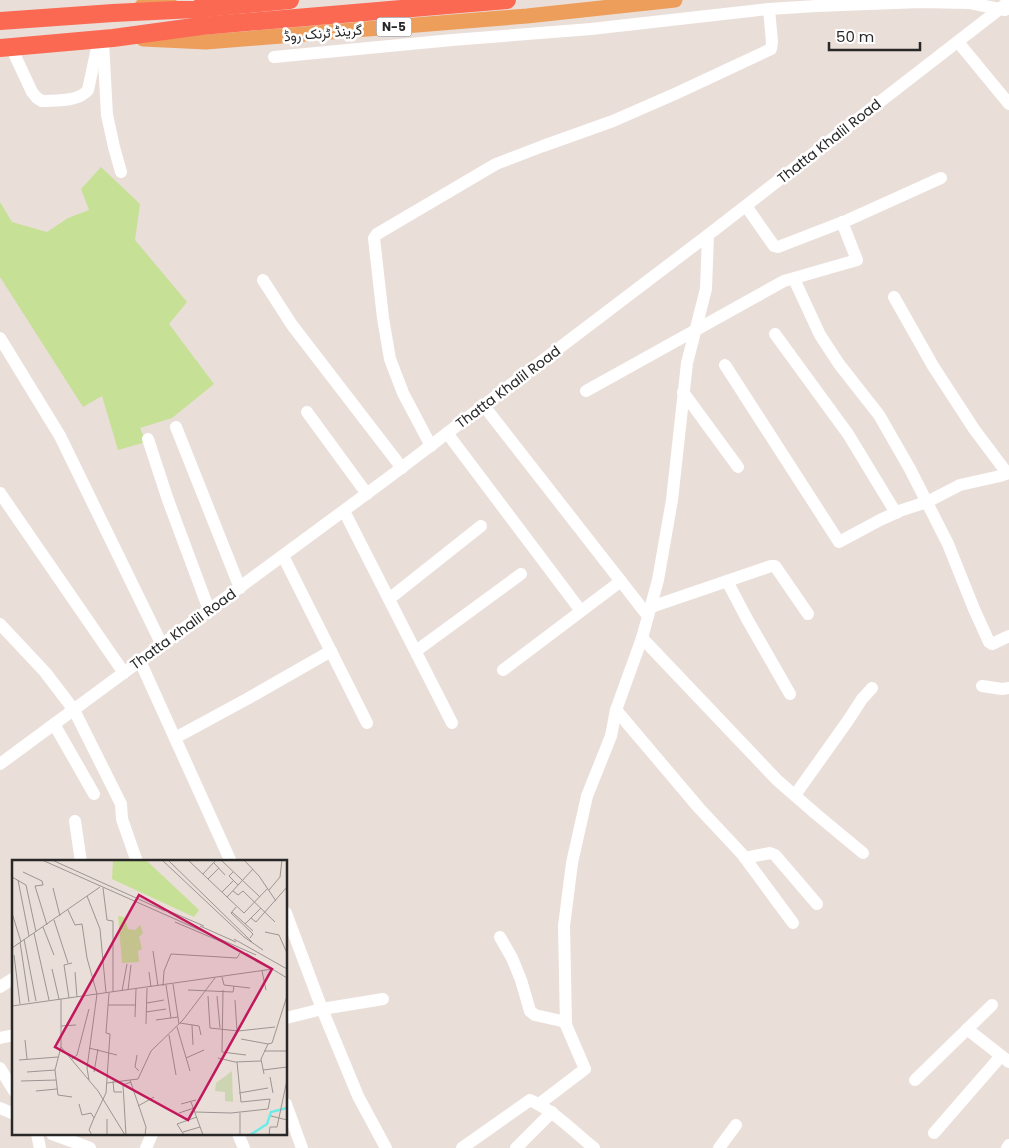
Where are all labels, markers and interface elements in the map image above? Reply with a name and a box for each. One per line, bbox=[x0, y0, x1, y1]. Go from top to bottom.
road number: N-5 bbox=[376, 18, 412, 36]
street label: گرینڈ ٹرنک روڈ bbox=[283, 20, 363, 46]
scale bar bbox=[829, 20, 920, 52]
text: 50 m bbox=[836, 26, 874, 47]
street label: Thatta Khalil Road bbox=[773, 94, 885, 188]
street label: Thatta Khalil Road bbox=[451, 341, 565, 433]
street label: Thatta Khalil Road bbox=[126, 584, 240, 674]
inset map bbox=[12, 860, 288, 1136]

